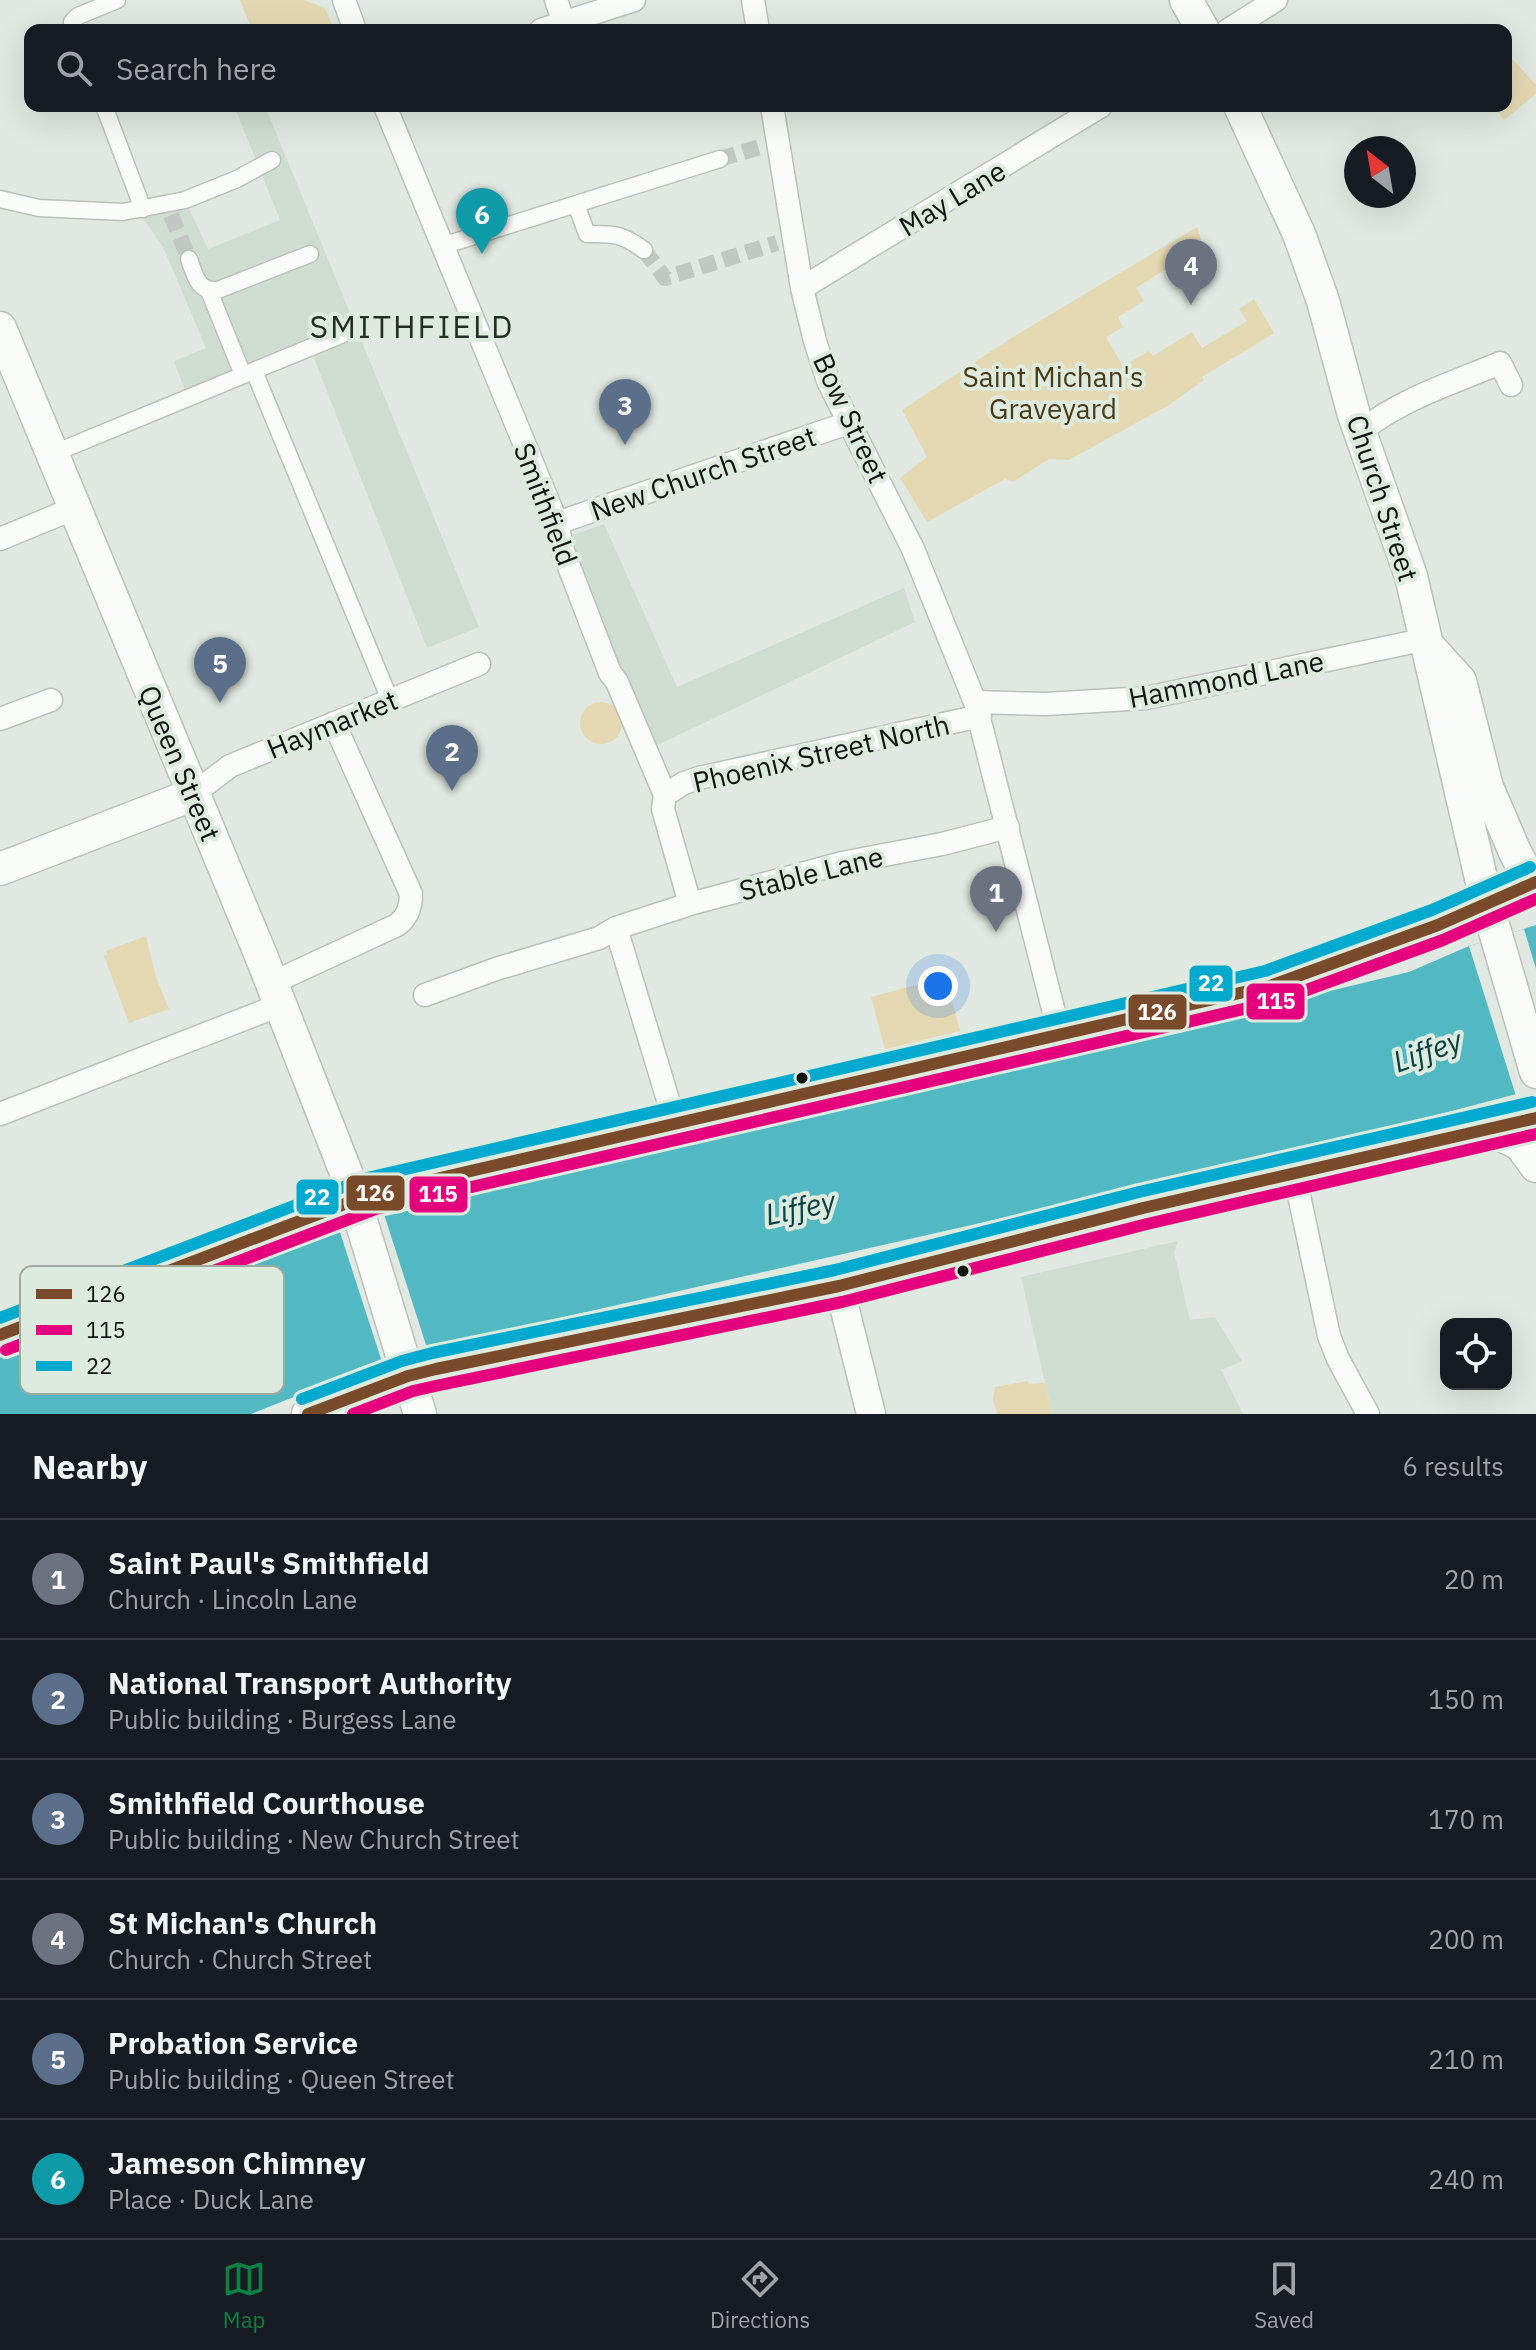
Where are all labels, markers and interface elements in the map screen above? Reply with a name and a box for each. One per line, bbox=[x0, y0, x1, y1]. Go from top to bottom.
search box bbox=[24, 24, 1512, 112]
icon: search bbox=[52, 46, 96, 90]
text: Search here bbox=[116, 49, 277, 88]
north arrow bbox=[1344, 136, 1416, 208]
street label: May Lane bbox=[892, 152, 1012, 244]
pin: 6 bbox=[456, 188, 508, 254]
pin: 4 bbox=[1165, 239, 1217, 305]
district label: SMITHFIELD bbox=[310, 305, 514, 347]
street label: Bow Street bbox=[805, 347, 897, 489]
park label: Saint Michan's Graveyard bbox=[962, 358, 1144, 427]
pin: 3 bbox=[599, 379, 651, 445]
street label: Church Street bbox=[1339, 410, 1427, 586]
street label: New Church Street bbox=[585, 417, 821, 529]
street label: Smithfield bbox=[506, 437, 586, 571]
pin: 5 bbox=[194, 637, 246, 703]
street label: Hammond Lane bbox=[1125, 642, 1327, 716]
street label: Queen Street bbox=[131, 679, 229, 847]
street label: Haymarket bbox=[261, 681, 403, 767]
street label: Phoenix Street North bbox=[689, 705, 953, 801]
pin: 2 bbox=[426, 725, 478, 791]
street label: Stable Lane bbox=[735, 837, 887, 909]
pin: 1 bbox=[970, 866, 1022, 932]
line badge: 22 bbox=[1188, 964, 1234, 1003]
your location bbox=[918, 966, 958, 1006]
text: 22 bbox=[1198, 968, 1224, 997]
line badge: 115 bbox=[1245, 982, 1306, 1021]
text: 115 bbox=[1256, 986, 1296, 1015]
line badge: 126 bbox=[1127, 993, 1188, 1031]
text: 126 bbox=[1137, 997, 1177, 1026]
water label: Liffey bbox=[1387, 1019, 1468, 1080]
unlabelled marker bbox=[794, 1070, 810, 1086]
line badge: 126 bbox=[345, 1174, 406, 1212]
line badge: 115 bbox=[408, 1175, 469, 1214]
line badge: 22 bbox=[295, 1178, 340, 1216]
text: 126 bbox=[355, 1178, 395, 1207]
text: 115 bbox=[418, 1179, 458, 1208]
water label: Liffey bbox=[761, 1180, 840, 1233]
text: 22 bbox=[304, 1182, 330, 1211]
unlabelled marker bbox=[955, 1263, 971, 1279]
legend bbox=[20, 1266, 284, 1394]
text: 126 bbox=[86, 1279, 126, 1308]
text: 115 bbox=[86, 1315, 126, 1344]
map controls bbox=[1440, 1318, 1512, 1390]
button: locate bbox=[1440, 1318, 1512, 1390]
text: 22 bbox=[86, 1351, 112, 1380]
text: Nearby bbox=[32, 1444, 147, 1488]
text: 6 results bbox=[1402, 1449, 1504, 1483]
text: Saint Paul's Smithfield bbox=[108, 1543, 429, 1582]
text: 1 bbox=[50, 1562, 66, 1596]
text: 20 m bbox=[1444, 1562, 1504, 1596]
text: Church · Lincoln Lane bbox=[108, 1582, 357, 1616]
text: National Transport Authority bbox=[108, 1663, 512, 1702]
text: 2 bbox=[50, 1682, 66, 1716]
text: 150 m bbox=[1428, 1682, 1504, 1716]
text: Public building · Burgess Lane bbox=[108, 1702, 456, 1736]
text: Smithfield Courthouse bbox=[108, 1783, 425, 1822]
text: 3 bbox=[50, 1802, 66, 1836]
text: 170 m bbox=[1428, 1802, 1504, 1836]
text: Public building · New Church Street bbox=[108, 1822, 520, 1856]
text: St Michan's Church bbox=[108, 1903, 377, 1942]
text: 4 bbox=[50, 1922, 66, 1956]
text: 200 m bbox=[1428, 1922, 1504, 1956]
text: Church · Church Street bbox=[108, 1942, 372, 1976]
text: Probation Service bbox=[108, 2023, 358, 2062]
text: 5 bbox=[50, 2042, 66, 2076]
text: 210 m bbox=[1428, 2042, 1504, 2076]
text: Public building · Queen Street bbox=[108, 2062, 455, 2096]
text: Jameson Chimney bbox=[108, 2143, 366, 2182]
text: 6 bbox=[50, 2162, 66, 2196]
text: 240 m bbox=[1428, 2162, 1504, 2196]
text: Place · Duck Lane bbox=[108, 2182, 314, 2216]
tab: Map bbox=[222, 2257, 266, 2334]
tab: Directions bbox=[710, 2257, 810, 2334]
tab: Saved bbox=[1254, 2257, 1314, 2334]

